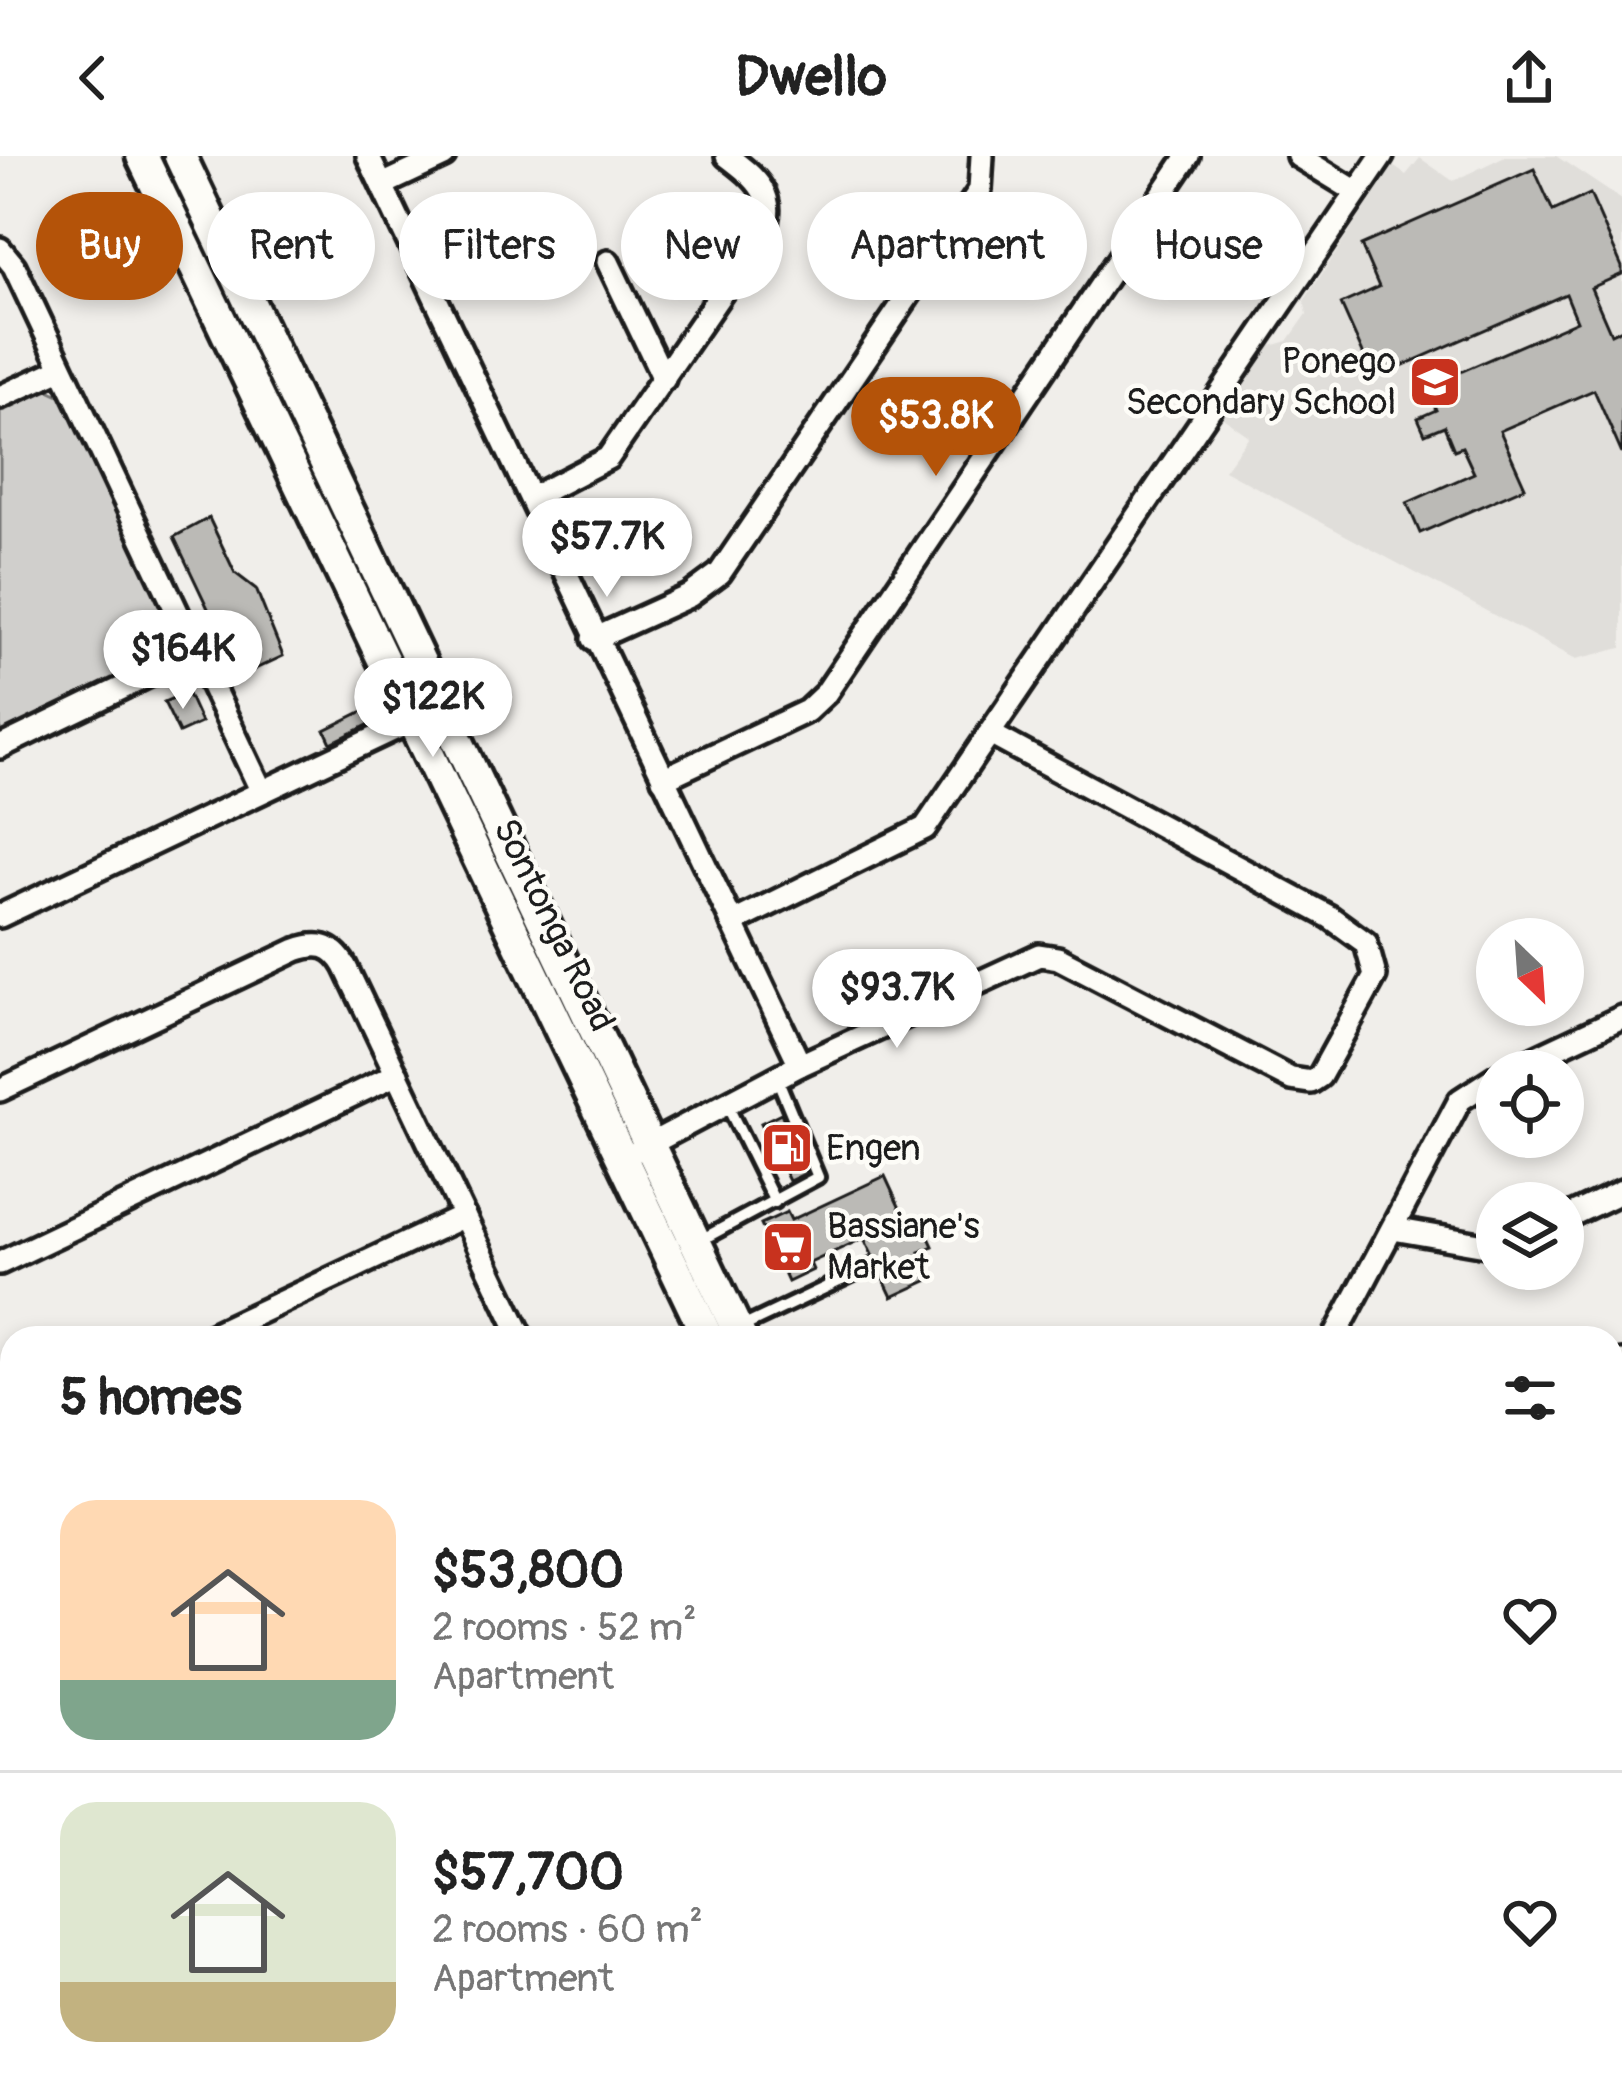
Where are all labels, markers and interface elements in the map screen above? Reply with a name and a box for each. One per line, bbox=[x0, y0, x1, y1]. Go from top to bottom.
text: Dwello bbox=[735, 44, 887, 112]
icon: back bbox=[60, 45, 126, 111]
icon: share bbox=[1496, 45, 1562, 111]
chip: Buy bbox=[36, 192, 183, 300]
chip: Rent bbox=[207, 192, 375, 300]
chip: Filters bbox=[399, 192, 597, 300]
chip: New bbox=[621, 192, 783, 300]
chip: Apartment bbox=[807, 192, 1087, 300]
chip: House bbox=[1111, 192, 1305, 300]
place label: Ponego Secondary School bbox=[1126, 339, 1396, 425]
school or university icon: Ponego Secondary School bbox=[1407, 354, 1463, 410]
pin: $53.8K bbox=[838, 377, 1034, 479]
text: $53.8K bbox=[878, 391, 994, 440]
pin: $57.7K bbox=[509, 498, 705, 600]
text: $57.7K bbox=[549, 512, 665, 561]
pin: $164K bbox=[99, 610, 267, 712]
text: $164K bbox=[130, 624, 236, 673]
pin: $122K bbox=[349, 658, 517, 760]
text: $122K bbox=[381, 672, 485, 721]
street label: Sontonga Road bbox=[483, 811, 625, 1039]
north arrow bbox=[1476, 918, 1584, 1026]
map controls bbox=[1476, 918, 1584, 1290]
pin: $93.7K bbox=[799, 949, 995, 1051]
text: $93.7K bbox=[839, 963, 955, 1012]
button: locate bbox=[1476, 1050, 1584, 1158]
fuel station icon: Engen bbox=[759, 1120, 815, 1176]
place label: Engen bbox=[826, 1126, 921, 1171]
button: layers bbox=[1476, 1182, 1584, 1290]
place label: Bassiane's Market bbox=[827, 1204, 980, 1290]
supermarket icon: Bassiane's Market bbox=[760, 1219, 816, 1275]
icon: filters bbox=[1497, 1365, 1563, 1431]
text: 5 homes bbox=[60, 1366, 242, 1430]
text: $53,800 bbox=[432, 1539, 624, 1603]
icon: home bbox=[156, 1548, 300, 1692]
icon: heart bbox=[1497, 1587, 1563, 1653]
text: 2 rooms · 52 m² bbox=[432, 1603, 697, 1652]
text: Apartment bbox=[432, 1652, 614, 1701]
text: $57,700 bbox=[432, 1841, 624, 1905]
icon: home bbox=[156, 1850, 300, 1994]
icon: heart bbox=[1497, 1889, 1563, 1955]
text: 2 rooms · 60 m² bbox=[432, 1905, 703, 1954]
text: Apartment bbox=[432, 1954, 614, 2003]

